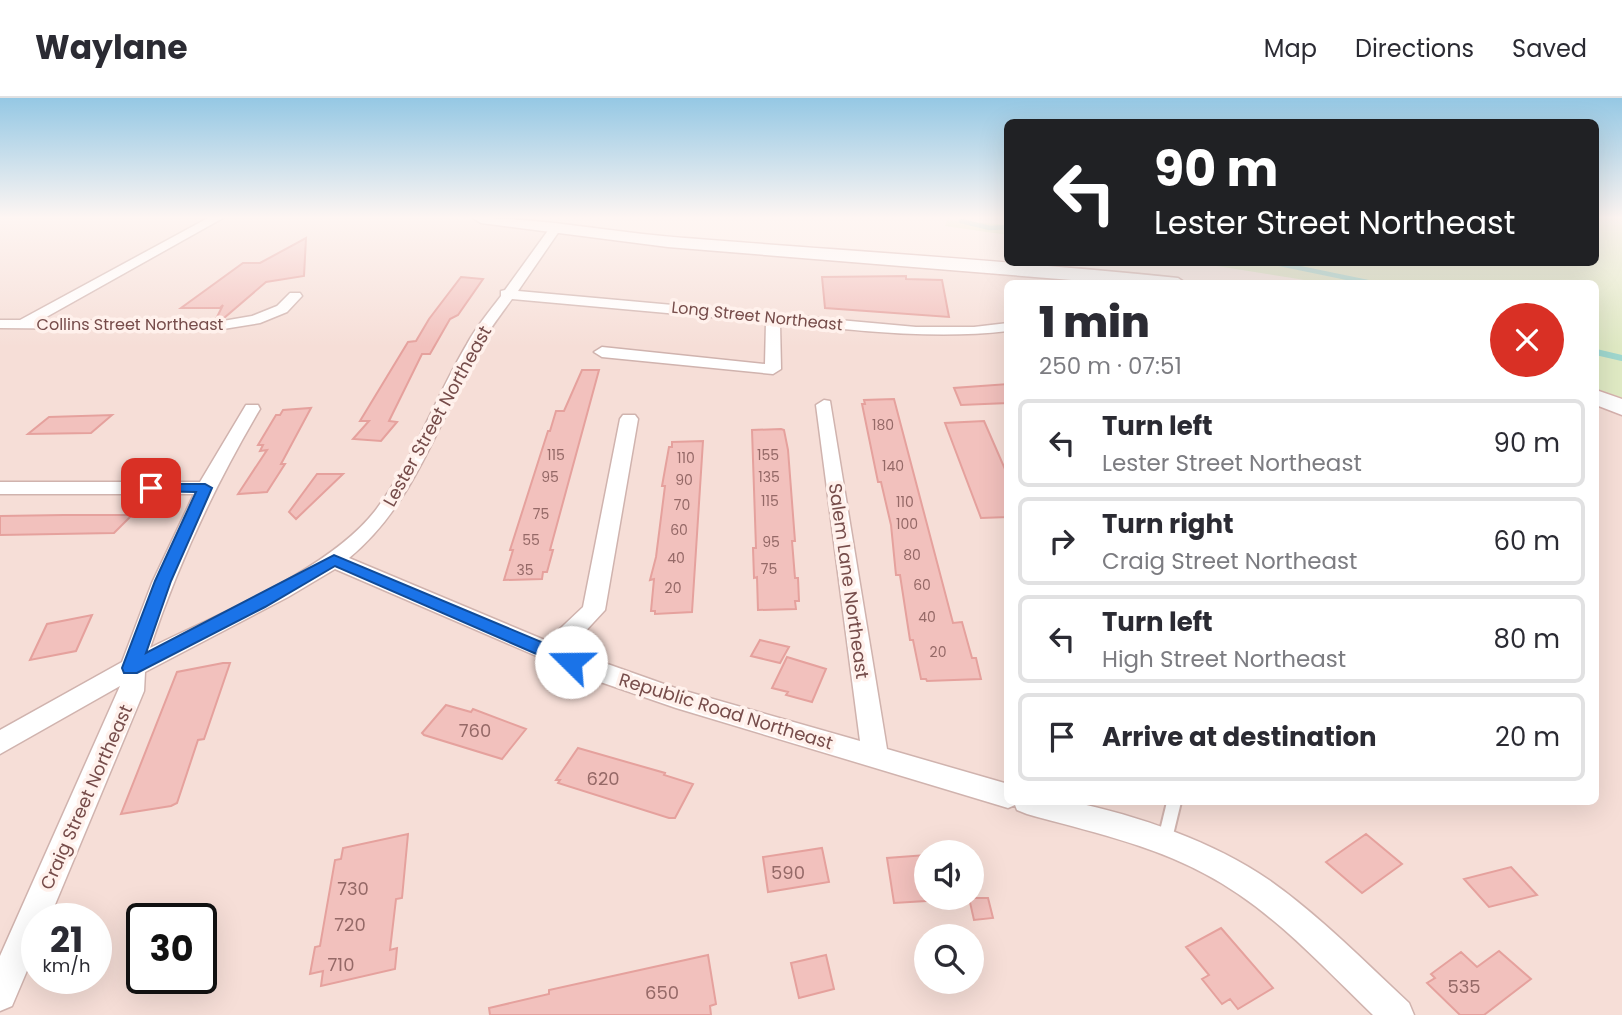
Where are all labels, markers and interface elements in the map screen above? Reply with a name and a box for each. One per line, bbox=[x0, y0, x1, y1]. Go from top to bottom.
text: Waylane bbox=[35, 24, 188, 71]
text: Map bbox=[1264, 32, 1317, 65]
text: Directions bbox=[1355, 32, 1474, 65]
text: Saved bbox=[1512, 32, 1587, 65]
text: 90 m bbox=[1154, 135, 1278, 203]
icon: left bbox=[1039, 147, 1130, 238]
text: Lester Street Northeast bbox=[1154, 200, 1515, 245]
text: 1 min bbox=[1039, 293, 1150, 352]
street label: Long Street Northeast bbox=[670, 296, 844, 336]
button: close bbox=[1490, 303, 1564, 377]
street label: Collins Street Northeast bbox=[37, 313, 224, 336]
street label: Lester Street Northeast bbox=[377, 321, 497, 511]
text: 250 m · 07:51 bbox=[1039, 350, 1182, 382]
text: Turn left bbox=[1102, 408, 1213, 444]
house number: 180 bbox=[872, 415, 894, 435]
icon: left bbox=[1043, 424, 1081, 462]
text: 90 m bbox=[1494, 425, 1560, 461]
house number: 115 bbox=[547, 445, 565, 465]
house number: 155 bbox=[757, 445, 779, 465]
text: Lester Street Northeast bbox=[1102, 447, 1362, 479]
house number: 110 bbox=[677, 448, 695, 468]
house number: 140 bbox=[882, 456, 904, 476]
pin bbox=[121, 458, 181, 518]
house number: 95 bbox=[541, 467, 559, 487]
house number: 135 bbox=[758, 467, 780, 487]
icon: arrive bbox=[132, 469, 170, 507]
house number: 90 bbox=[675, 470, 693, 490]
street label: Salem Lane Northeast bbox=[823, 482, 875, 680]
house number: 115 bbox=[761, 491, 779, 511]
house number: 110 bbox=[896, 492, 914, 512]
house number: 70 bbox=[674, 495, 690, 515]
house number: 75 bbox=[533, 504, 549, 524]
text: Turn right bbox=[1102, 506, 1234, 542]
house number: 100 bbox=[896, 514, 918, 534]
house number: 60 bbox=[670, 520, 688, 540]
icon: right bbox=[1043, 522, 1081, 560]
text: 60 m bbox=[1493, 523, 1560, 559]
house number: 55 bbox=[522, 530, 540, 550]
house number: 95 bbox=[762, 532, 780, 552]
house number: 80 bbox=[903, 545, 921, 565]
text: Craig Street Northeast bbox=[1102, 545, 1357, 577]
house number: 40 bbox=[667, 548, 685, 568]
house number: 75 bbox=[761, 559, 777, 579]
house number: 35 bbox=[516, 560, 534, 580]
house number: 60 bbox=[913, 575, 931, 595]
house number: 20 bbox=[665, 578, 681, 598]
text: Turn left bbox=[1102, 604, 1213, 640]
house number: 40 bbox=[918, 607, 936, 627]
icon: left bbox=[1043, 620, 1081, 658]
text: 80 m bbox=[1494, 621, 1560, 657]
position arrow bbox=[534, 625, 608, 699]
house number: 20 bbox=[930, 642, 946, 662]
text: High Street Northeast bbox=[1102, 643, 1346, 675]
street label: Republic Road Northeast bbox=[616, 667, 836, 755]
street label: Craig Street Northeast bbox=[34, 701, 138, 893]
house number: 760 bbox=[459, 718, 491, 743]
icon: arrive bbox=[1043, 718, 1081, 756]
text: Arrive at destination bbox=[1102, 719, 1377, 755]
text: 20 m bbox=[1495, 719, 1560, 755]
house number: 620 bbox=[586, 766, 620, 791]
map controls bbox=[914, 840, 984, 994]
button: sound bbox=[914, 840, 984, 910]
house number: 590 bbox=[771, 860, 805, 885]
house number: 730 bbox=[337, 876, 369, 901]
speed limit sign: 30 bbox=[126, 903, 217, 994]
house number: 720 bbox=[334, 912, 366, 937]
text: 21 bbox=[50, 915, 83, 964]
button: search bbox=[914, 924, 984, 994]
house number: 710 bbox=[328, 952, 354, 977]
text: km/h bbox=[43, 953, 90, 978]
house number: 535 bbox=[1447, 974, 1481, 999]
house number: 650 bbox=[645, 980, 679, 1005]

